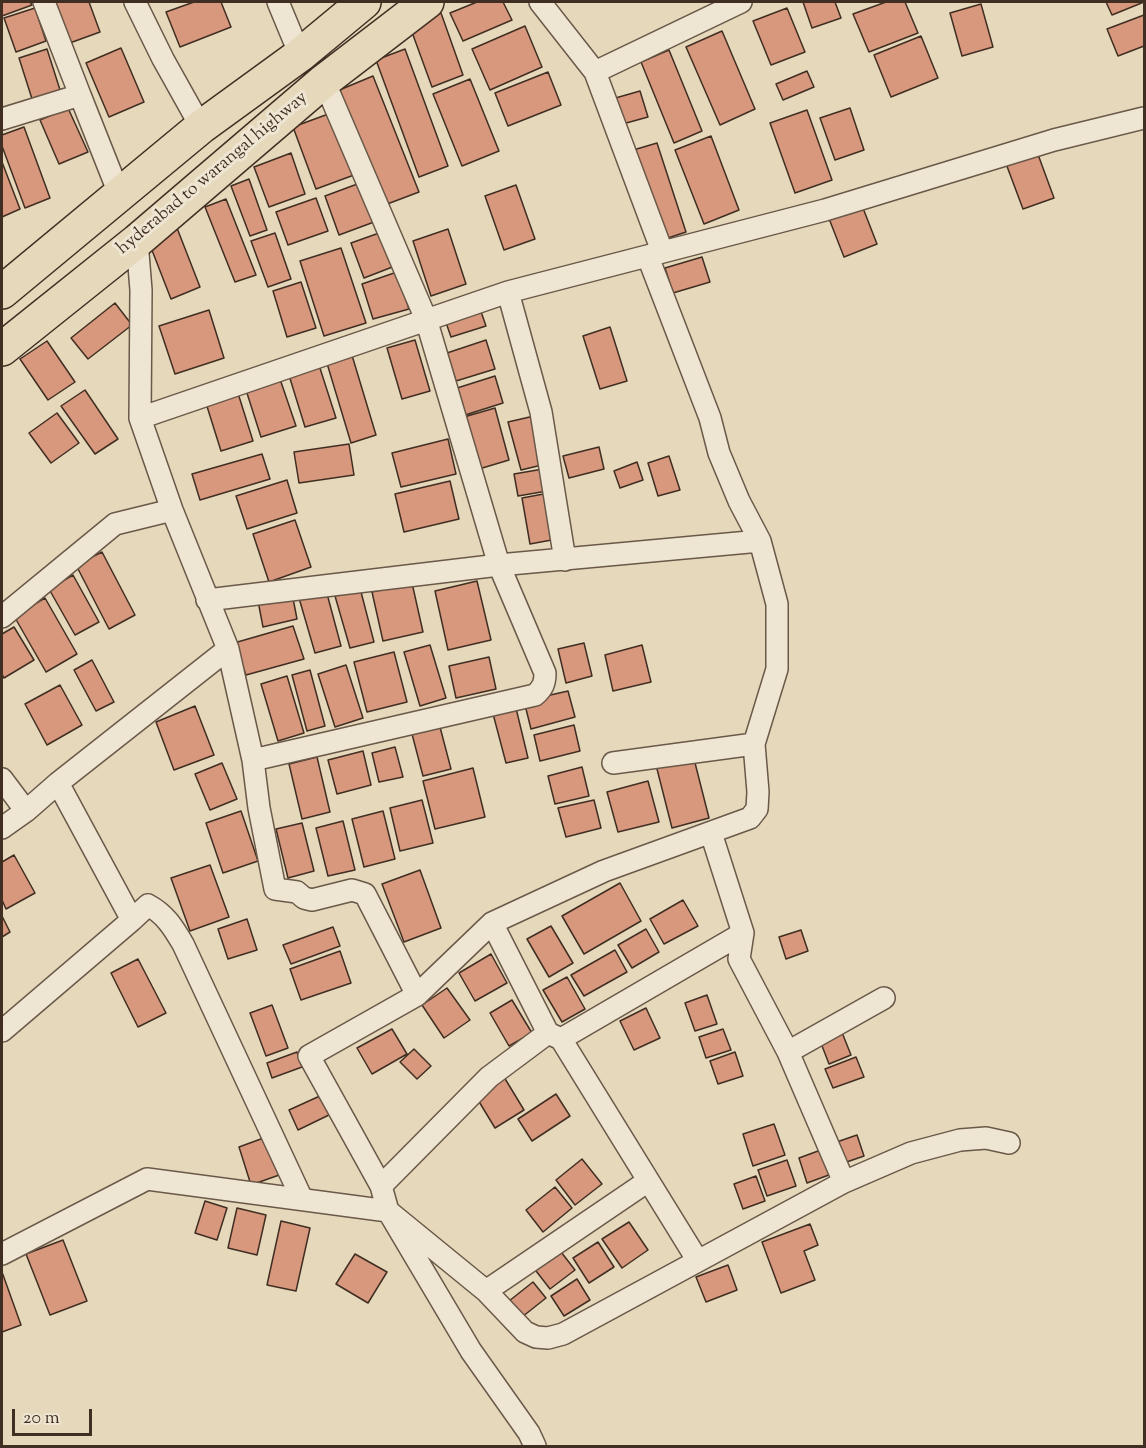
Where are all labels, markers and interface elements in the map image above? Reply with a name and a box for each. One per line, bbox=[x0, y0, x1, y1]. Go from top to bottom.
street label: hyderabad to warangal highway bbox=[113, 88, 313, 260]
scale bar bbox=[15, 1397, 94, 1435]
text: 20 m bbox=[23, 1406, 60, 1432]

